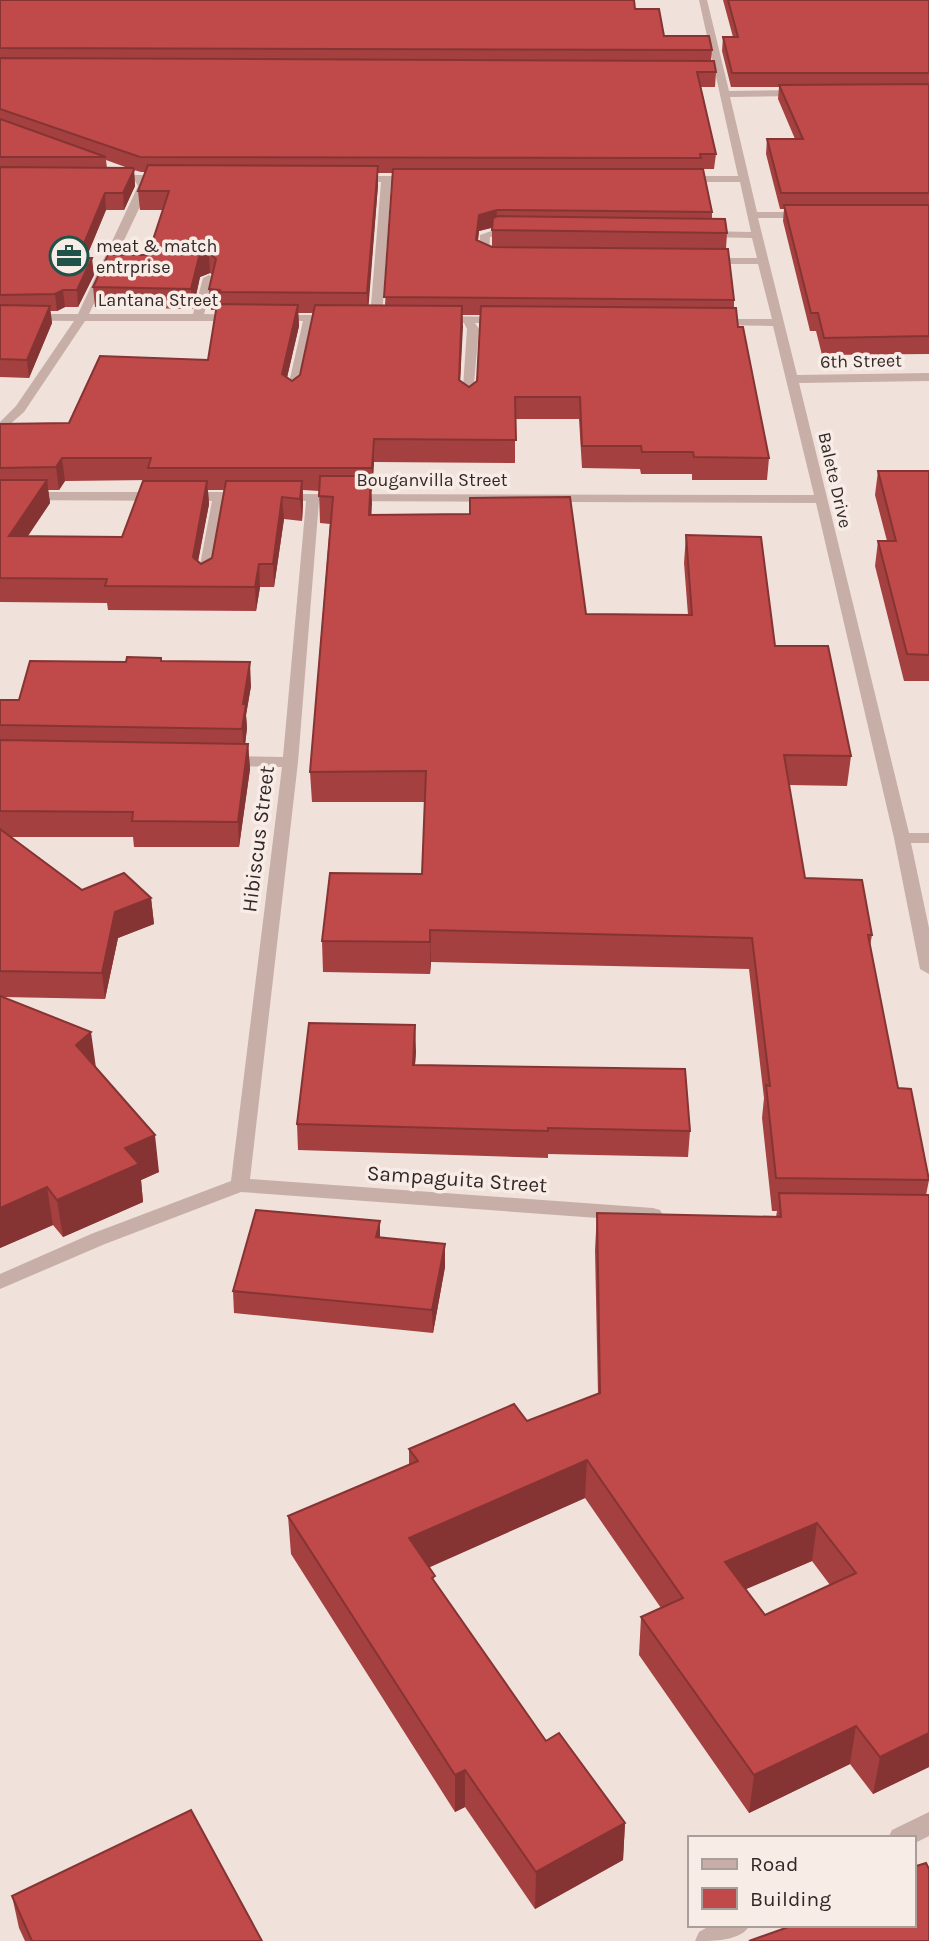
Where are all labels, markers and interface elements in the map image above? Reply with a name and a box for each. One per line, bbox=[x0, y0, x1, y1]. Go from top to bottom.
office icon: meat & match entrprise bbox=[48, 235, 90, 277]
place label: meat & match entrprise bbox=[96, 235, 217, 278]
street label: Lantana Street bbox=[98, 289, 218, 311]
street label: 6th Street bbox=[820, 349, 902, 373]
street label: Balete Drive bbox=[813, 430, 857, 530]
street label: Bouganvilla Street bbox=[357, 469, 508, 491]
street label: Hibiscus Street bbox=[237, 764, 279, 914]
street label: Sampaguita Street bbox=[366, 1161, 548, 1197]
legend bbox=[688, 1836, 915, 1927]
text: Road bbox=[750, 1852, 798, 1876]
text: Building bbox=[750, 1887, 831, 1911]

